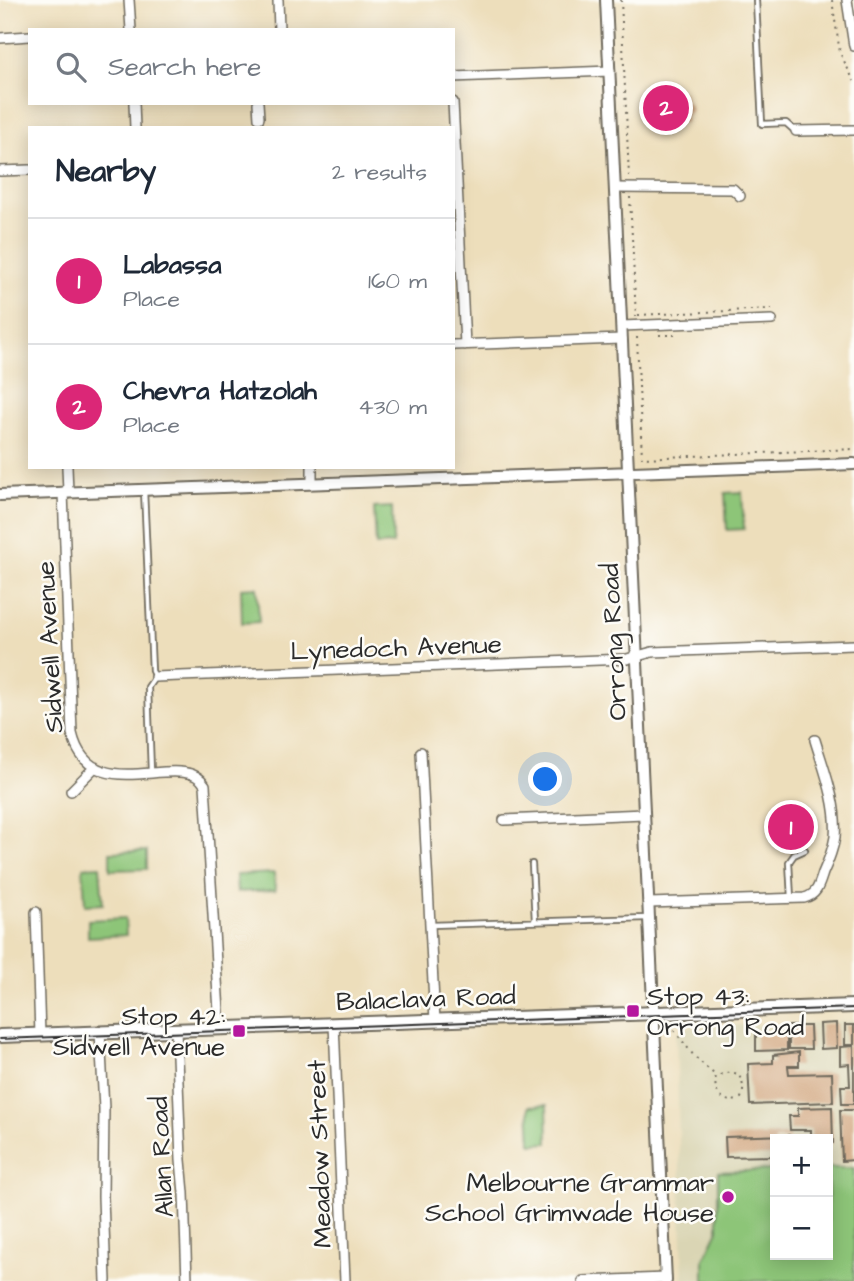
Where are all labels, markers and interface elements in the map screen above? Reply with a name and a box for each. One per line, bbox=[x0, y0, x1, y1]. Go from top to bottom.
search box bbox=[28, 28, 455, 105]
icon: search bbox=[52, 48, 90, 86]
text: Search here bbox=[108, 49, 261, 85]
pin: 2 bbox=[643, 82, 689, 134]
text: Nearby bbox=[56, 151, 156, 193]
text: 2 results bbox=[332, 156, 427, 188]
text: Labassa bbox=[123, 247, 221, 283]
text: 1 bbox=[78, 265, 80, 297]
text: 160 m bbox=[368, 265, 427, 297]
text: Place bbox=[123, 283, 180, 315]
text: Chevra Hatzolah bbox=[123, 373, 317, 409]
text: 2 bbox=[72, 391, 86, 423]
text: 430 m bbox=[358, 391, 427, 423]
text: Place bbox=[123, 409, 180, 441]
street label: Sidwell Avenue bbox=[28, 560, 72, 734]
street label: Orrong Road bbox=[592, 562, 638, 721]
street label: Lynedoch Avenue bbox=[290, 626, 502, 672]
your location bbox=[528, 762, 562, 796]
pin: 1 bbox=[768, 801, 814, 853]
street label: Balaclava Road bbox=[336, 978, 516, 1020]
place label: Stop 43: Orrong Road bbox=[647, 979, 804, 1047]
place label: Stop 42: Sidwell Avenue bbox=[53, 999, 225, 1065]
marker: Stop 43: Orrong Road bbox=[625, 1003, 641, 1019]
marker: Stop 42: Sidwell Avenue bbox=[231, 1023, 247, 1039]
street label: Meadow Street bbox=[299, 1059, 341, 1249]
street label: Allan Road bbox=[141, 1095, 183, 1218]
map controls bbox=[770, 1134, 833, 1260]
button: + bbox=[770, 1134, 833, 1197]
place label: Melbourne Grammar School Grimwade House bbox=[425, 1165, 714, 1231]
marker: Melbourne Grammar School Grimwade House bbox=[720, 1189, 736, 1205]
button: − bbox=[770, 1197, 833, 1260]

